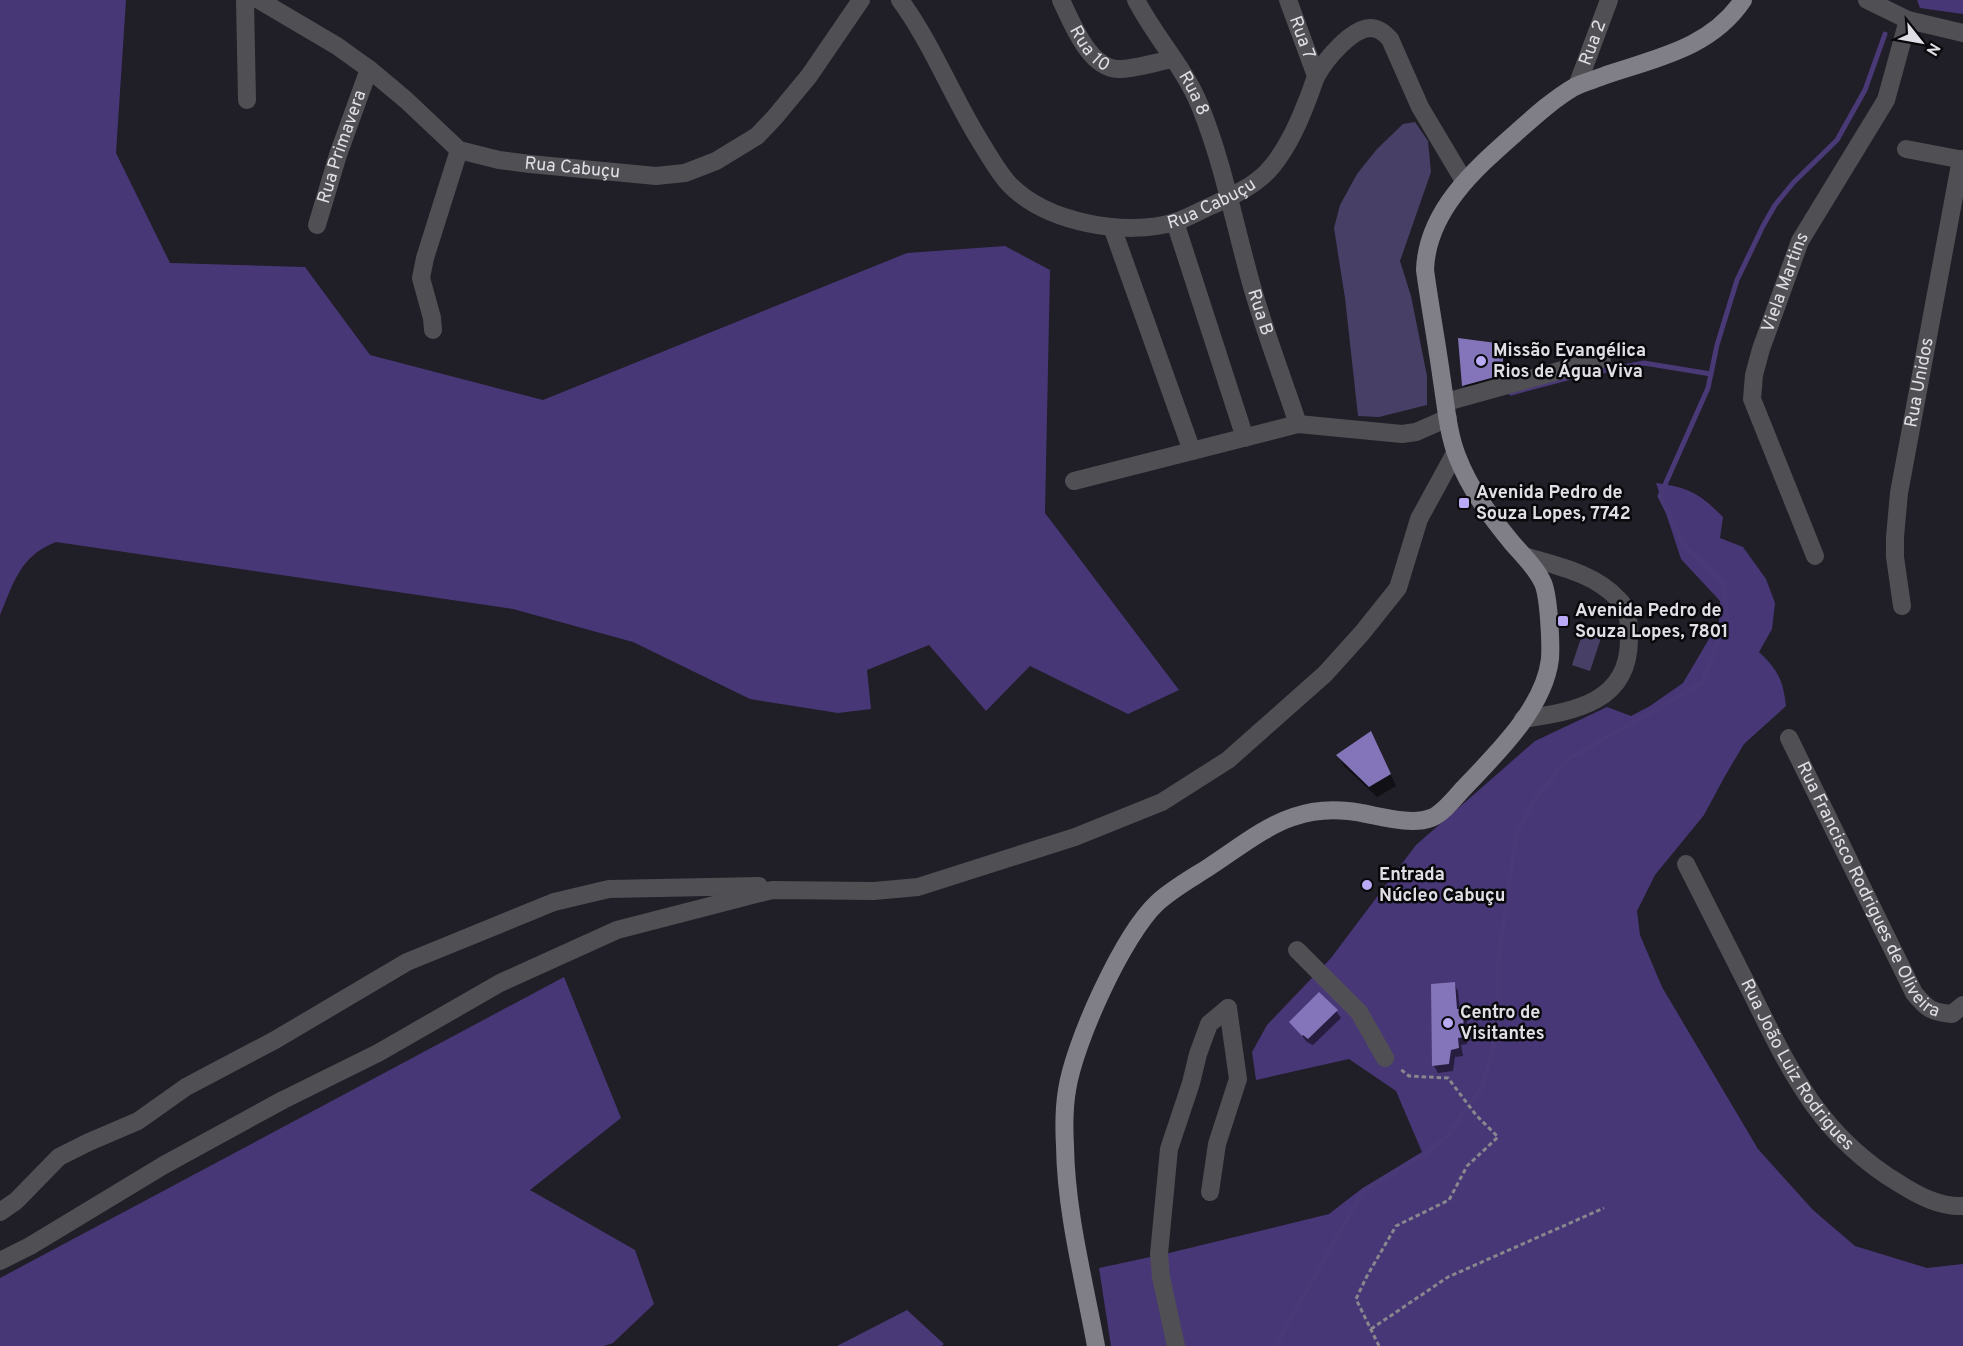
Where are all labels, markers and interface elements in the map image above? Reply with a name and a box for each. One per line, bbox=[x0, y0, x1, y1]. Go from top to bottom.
north arrow bbox=[1891, 12, 1951, 72]
street label: Rua 7 bbox=[1283, 13, 1320, 62]
street label: Rua 2 bbox=[1574, 17, 1612, 69]
street label: Rua 10 bbox=[1064, 22, 1114, 77]
text: N bbox=[1921, 39, 1944, 59]
street label: Rua 8 bbox=[1173, 67, 1214, 119]
street label: Rua Primavera bbox=[313, 87, 372, 206]
street label: Rua Cabuçu bbox=[523, 152, 621, 184]
street label: Rua Cabuçu bbox=[1165, 173, 1261, 235]
street label: Viela Martins bbox=[1756, 228, 1814, 336]
street label: Rua B bbox=[1242, 286, 1278, 339]
street label: Rua Unidos bbox=[1900, 336, 1939, 430]
place label: Missão Evangélica Rios de Água Viva bbox=[1493, 340, 1646, 384]
marker: Missão Evangélica Rios de Água Viva bbox=[1474, 354, 1488, 368]
place label: Avenida Pedro de Souza Lopes, 7742 bbox=[1476, 482, 1631, 526]
marker: Avenida Pedro de Souza Lopes, 7742 bbox=[1457, 496, 1471, 510]
place label: Avenida Pedro de Souza Lopes, 7801 bbox=[1575, 600, 1729, 644]
marker: Avenida Pedro de Souza Lopes, 7801 bbox=[1556, 614, 1570, 628]
street label: Rua Francisco Rodrigues de Oliveira bbox=[1791, 758, 1943, 1023]
place label: Entrada Núcleo Cabuçu bbox=[1379, 864, 1505, 908]
marker: Entrada Núcleo Cabuçu bbox=[1360, 878, 1374, 892]
street label: Rua João Luiz Rodrigues bbox=[1735, 975, 1859, 1156]
place label: Centro de Visitantes bbox=[1460, 1002, 1545, 1046]
marker: Centro de Visitantes bbox=[1441, 1016, 1455, 1030]

